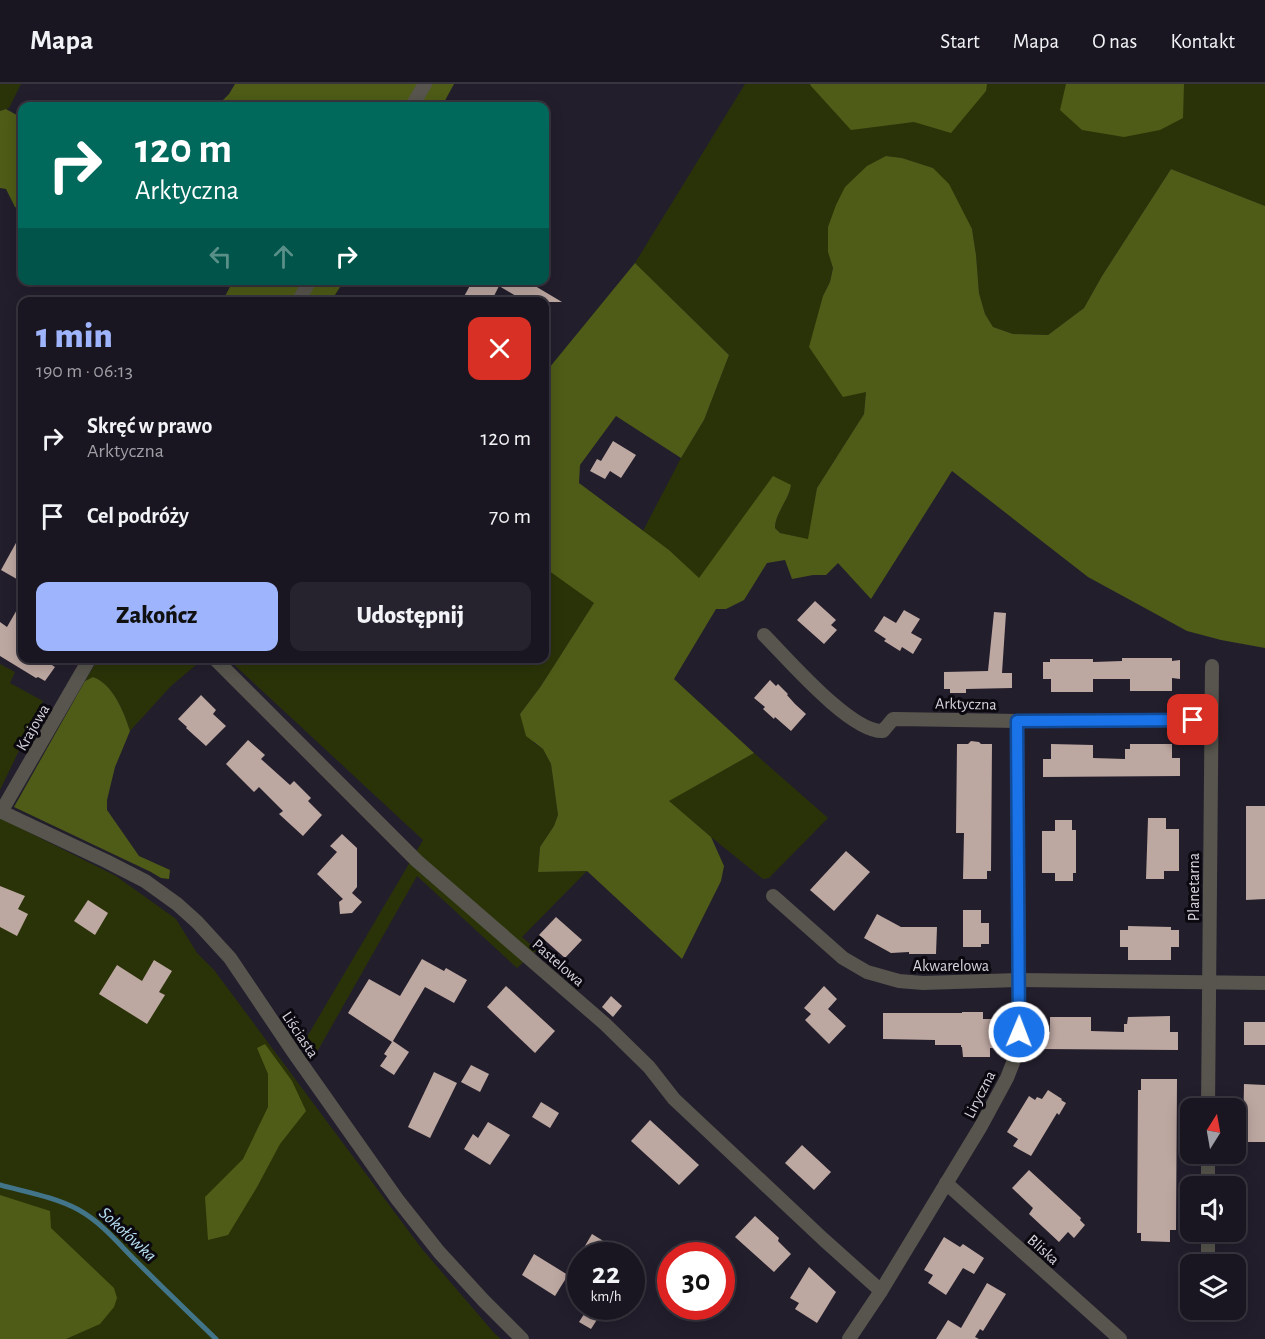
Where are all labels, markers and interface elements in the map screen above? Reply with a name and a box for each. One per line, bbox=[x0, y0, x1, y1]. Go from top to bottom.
text: Mapa bbox=[30, 27, 93, 55]
text: Start bbox=[940, 31, 980, 52]
text: Mapa bbox=[1013, 31, 1059, 52]
text: O nas bbox=[1092, 31, 1137, 52]
text: Kontakt bbox=[1170, 31, 1235, 52]
icon: right bbox=[36, 126, 114, 204]
text: 120 m bbox=[135, 128, 232, 170]
text: Arktyczna bbox=[135, 177, 239, 204]
icon: left bbox=[204, 240, 237, 273]
icon: ahead bbox=[267, 240, 300, 273]
icon: right bbox=[330, 240, 363, 273]
button: close bbox=[468, 317, 531, 380]
text: 1 min bbox=[36, 318, 113, 354]
text: 190 m · 06:13 bbox=[36, 361, 133, 381]
text: Skręć w prawo bbox=[87, 415, 212, 437]
icon: right bbox=[36, 422, 69, 455]
text: 120 m bbox=[481, 427, 531, 449]
text: Arktyczna bbox=[87, 441, 164, 461]
icon: arrive bbox=[36, 500, 69, 533]
text: Cel podróży bbox=[87, 505, 189, 527]
text: 70 m bbox=[489, 505, 531, 527]
button: Zakończ bbox=[36, 582, 278, 651]
button: Udostępnij bbox=[290, 582, 531, 651]
pin bbox=[1167, 694, 1218, 745]
street label: Arktyczna bbox=[935, 695, 997, 714]
street label: Krajowa bbox=[13, 702, 53, 754]
icon: arrive bbox=[1176, 703, 1209, 736]
street label: Planetarna bbox=[1186, 853, 1202, 921]
street label: Pastelowa bbox=[529, 936, 587, 989]
street label: Akwarelowa bbox=[913, 958, 989, 974]
position arrow bbox=[987, 1000, 1051, 1064]
street label: Liściasta bbox=[279, 1008, 321, 1061]
street label: Liryczna bbox=[961, 1068, 999, 1121]
north arrow bbox=[1180, 1098, 1246, 1164]
map controls bbox=[1180, 1098, 1246, 1320]
button: sound bbox=[1180, 1176, 1246, 1242]
water label: Sokołówka bbox=[95, 1204, 159, 1265]
street label: Bliska bbox=[1024, 1232, 1062, 1268]
speed limit sign: 30 bbox=[657, 1242, 735, 1320]
button: layers bbox=[1180, 1254, 1246, 1320]
text: 22 bbox=[592, 1259, 620, 1289]
text: km/h bbox=[591, 1289, 621, 1304]

